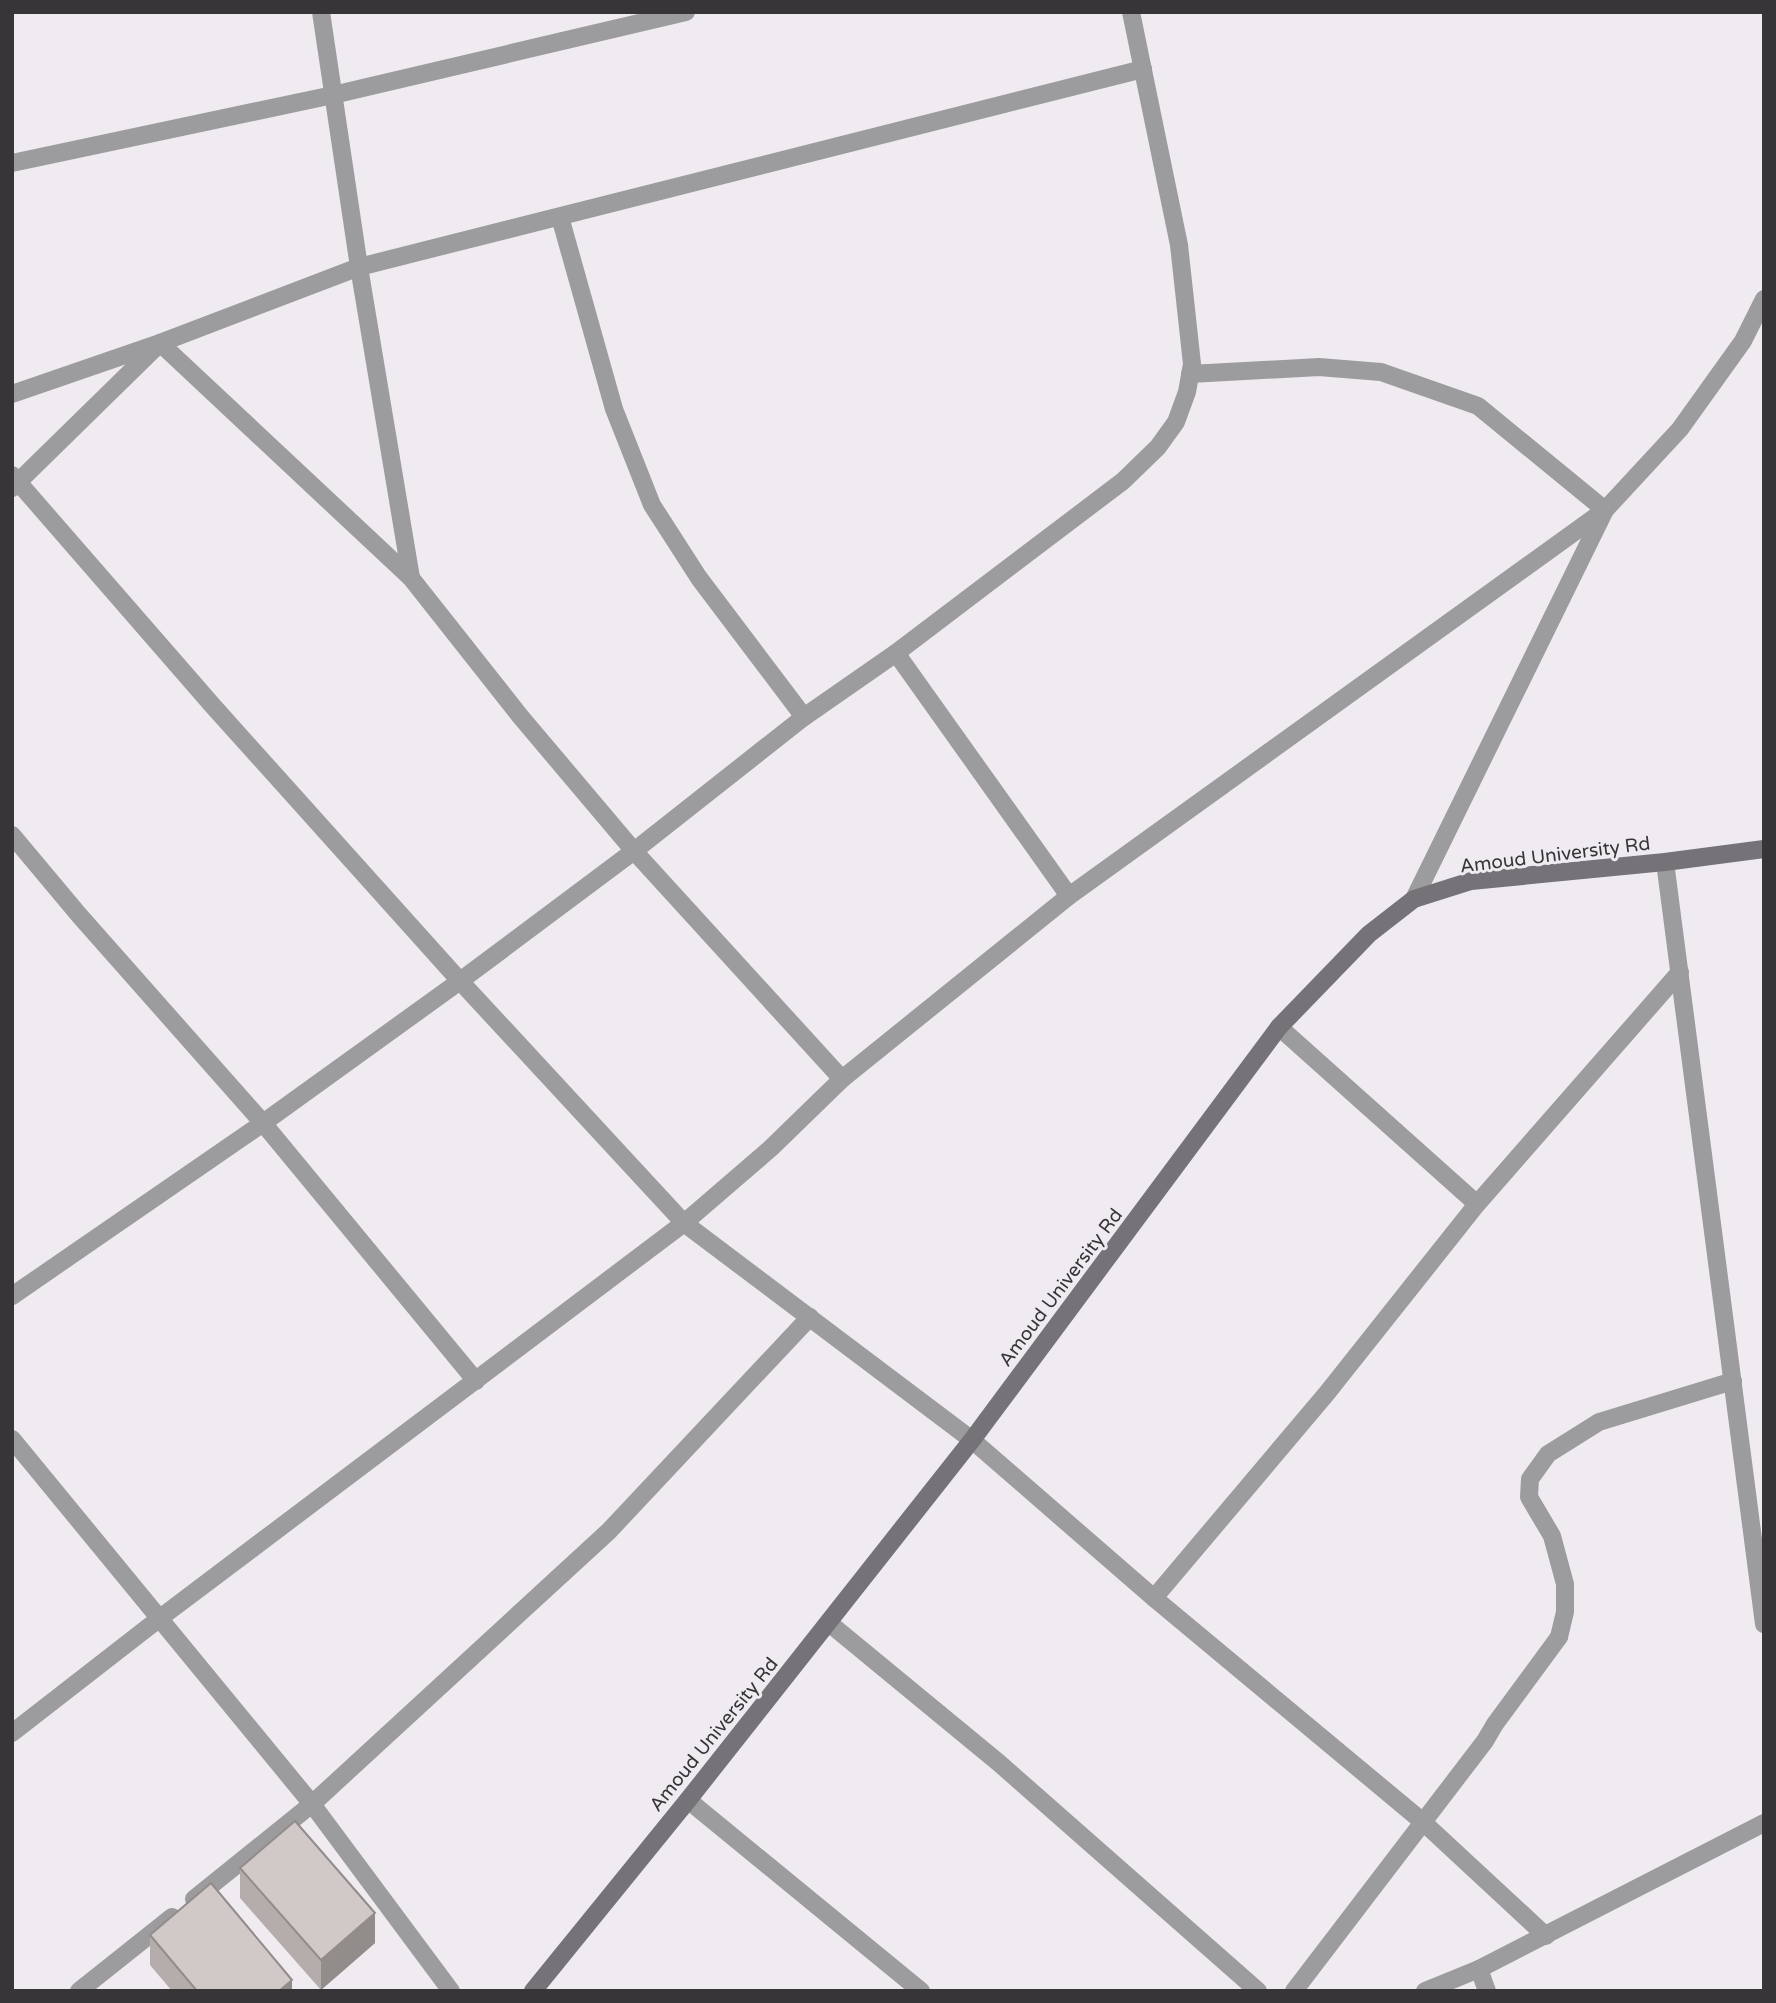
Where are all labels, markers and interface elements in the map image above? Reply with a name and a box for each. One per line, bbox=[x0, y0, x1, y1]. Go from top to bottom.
street label: Amoud University Rd bbox=[1459, 832, 1652, 878]
street label: Amoud University Rd bbox=[994, 1204, 1127, 1371]
street label: Amoud University Rd bbox=[645, 1653, 783, 1816]

